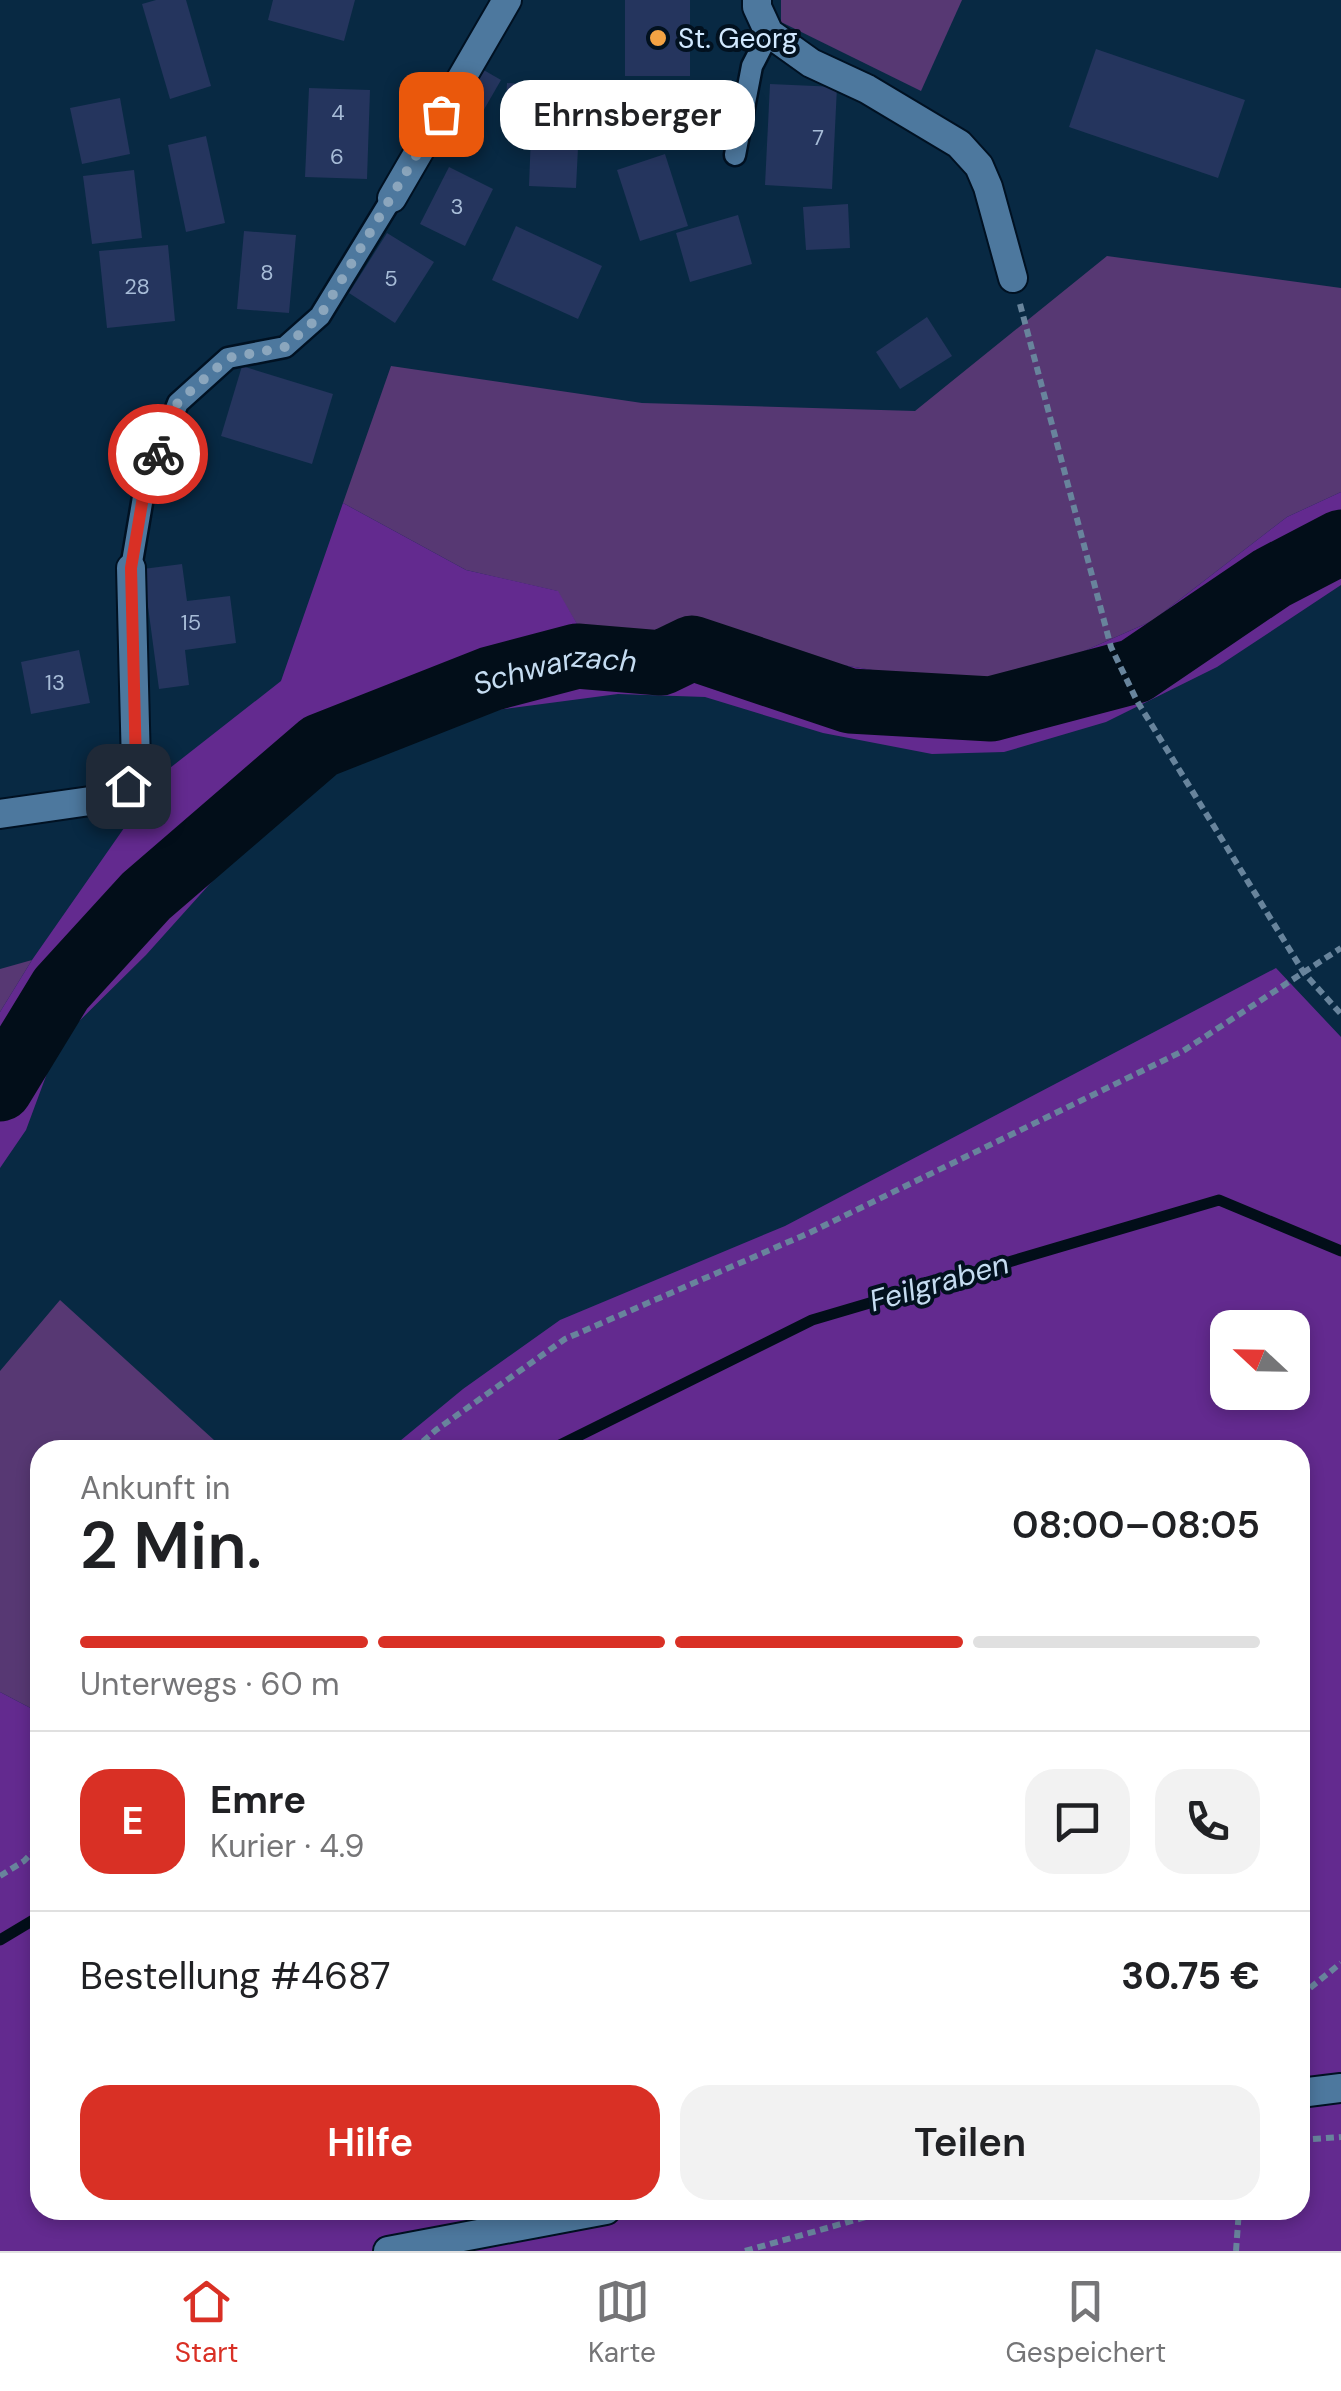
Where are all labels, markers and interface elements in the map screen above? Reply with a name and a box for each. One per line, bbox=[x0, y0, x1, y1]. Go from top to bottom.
place label: St. Georg bbox=[678, 20, 798, 57]
marker: St. Georg bbox=[647, 27, 669, 49]
pin bbox=[399, 72, 484, 157]
callout: Ehrnsberger bbox=[501, 79, 756, 149]
icon: bag bbox=[414, 87, 469, 142]
text: Ehrnsberger bbox=[533, 94, 722, 136]
house number: 4 bbox=[331, 98, 345, 127]
house number: 7 bbox=[812, 123, 824, 152]
house number: 6 bbox=[330, 142, 344, 171]
house number: 3 bbox=[450, 192, 464, 221]
house number: 8 bbox=[260, 258, 274, 287]
house number: 5 bbox=[384, 264, 398, 293]
house number: 28 bbox=[124, 272, 150, 301]
courier bbox=[108, 404, 208, 504]
icon: bike bbox=[131, 427, 186, 482]
house number: 15 bbox=[181, 608, 201, 637]
water label: Schwarzach bbox=[467, 636, 638, 703]
house number: 13 bbox=[45, 668, 65, 697]
pin bbox=[86, 744, 171, 829]
icon: home bbox=[101, 759, 156, 814]
water label: Feilgraben bbox=[865, 1243, 1013, 1321]
north arrow bbox=[1210, 1310, 1310, 1410]
map controls bbox=[1210, 1310, 1310, 1410]
text: Ankunft in bbox=[80, 1467, 230, 1509]
text: 08:00–08:05 bbox=[1012, 1500, 1260, 1550]
text: 2 Min. bbox=[80, 1504, 262, 1588]
text: Unterwegs · 60 m bbox=[80, 1663, 340, 1705]
button: chat bbox=[1025, 1769, 1130, 1874]
button: phone bbox=[1155, 1769, 1260, 1874]
text: Emre bbox=[210, 1775, 306, 1825]
text: E bbox=[121, 1796, 144, 1846]
text: Kurier · 4.9 bbox=[210, 1825, 364, 1867]
text: Bestellung #4687 bbox=[80, 1951, 390, 2001]
text: 30.75 € bbox=[1121, 1951, 1260, 2001]
button: Hilfe bbox=[80, 2085, 660, 2200]
button: Teilen bbox=[680, 2085, 1260, 2200]
tab: Start bbox=[175, 2274, 239, 2371]
tab: Karte bbox=[588, 2274, 656, 2371]
tab: Gespeichert bbox=[1005, 2274, 1166, 2371]

